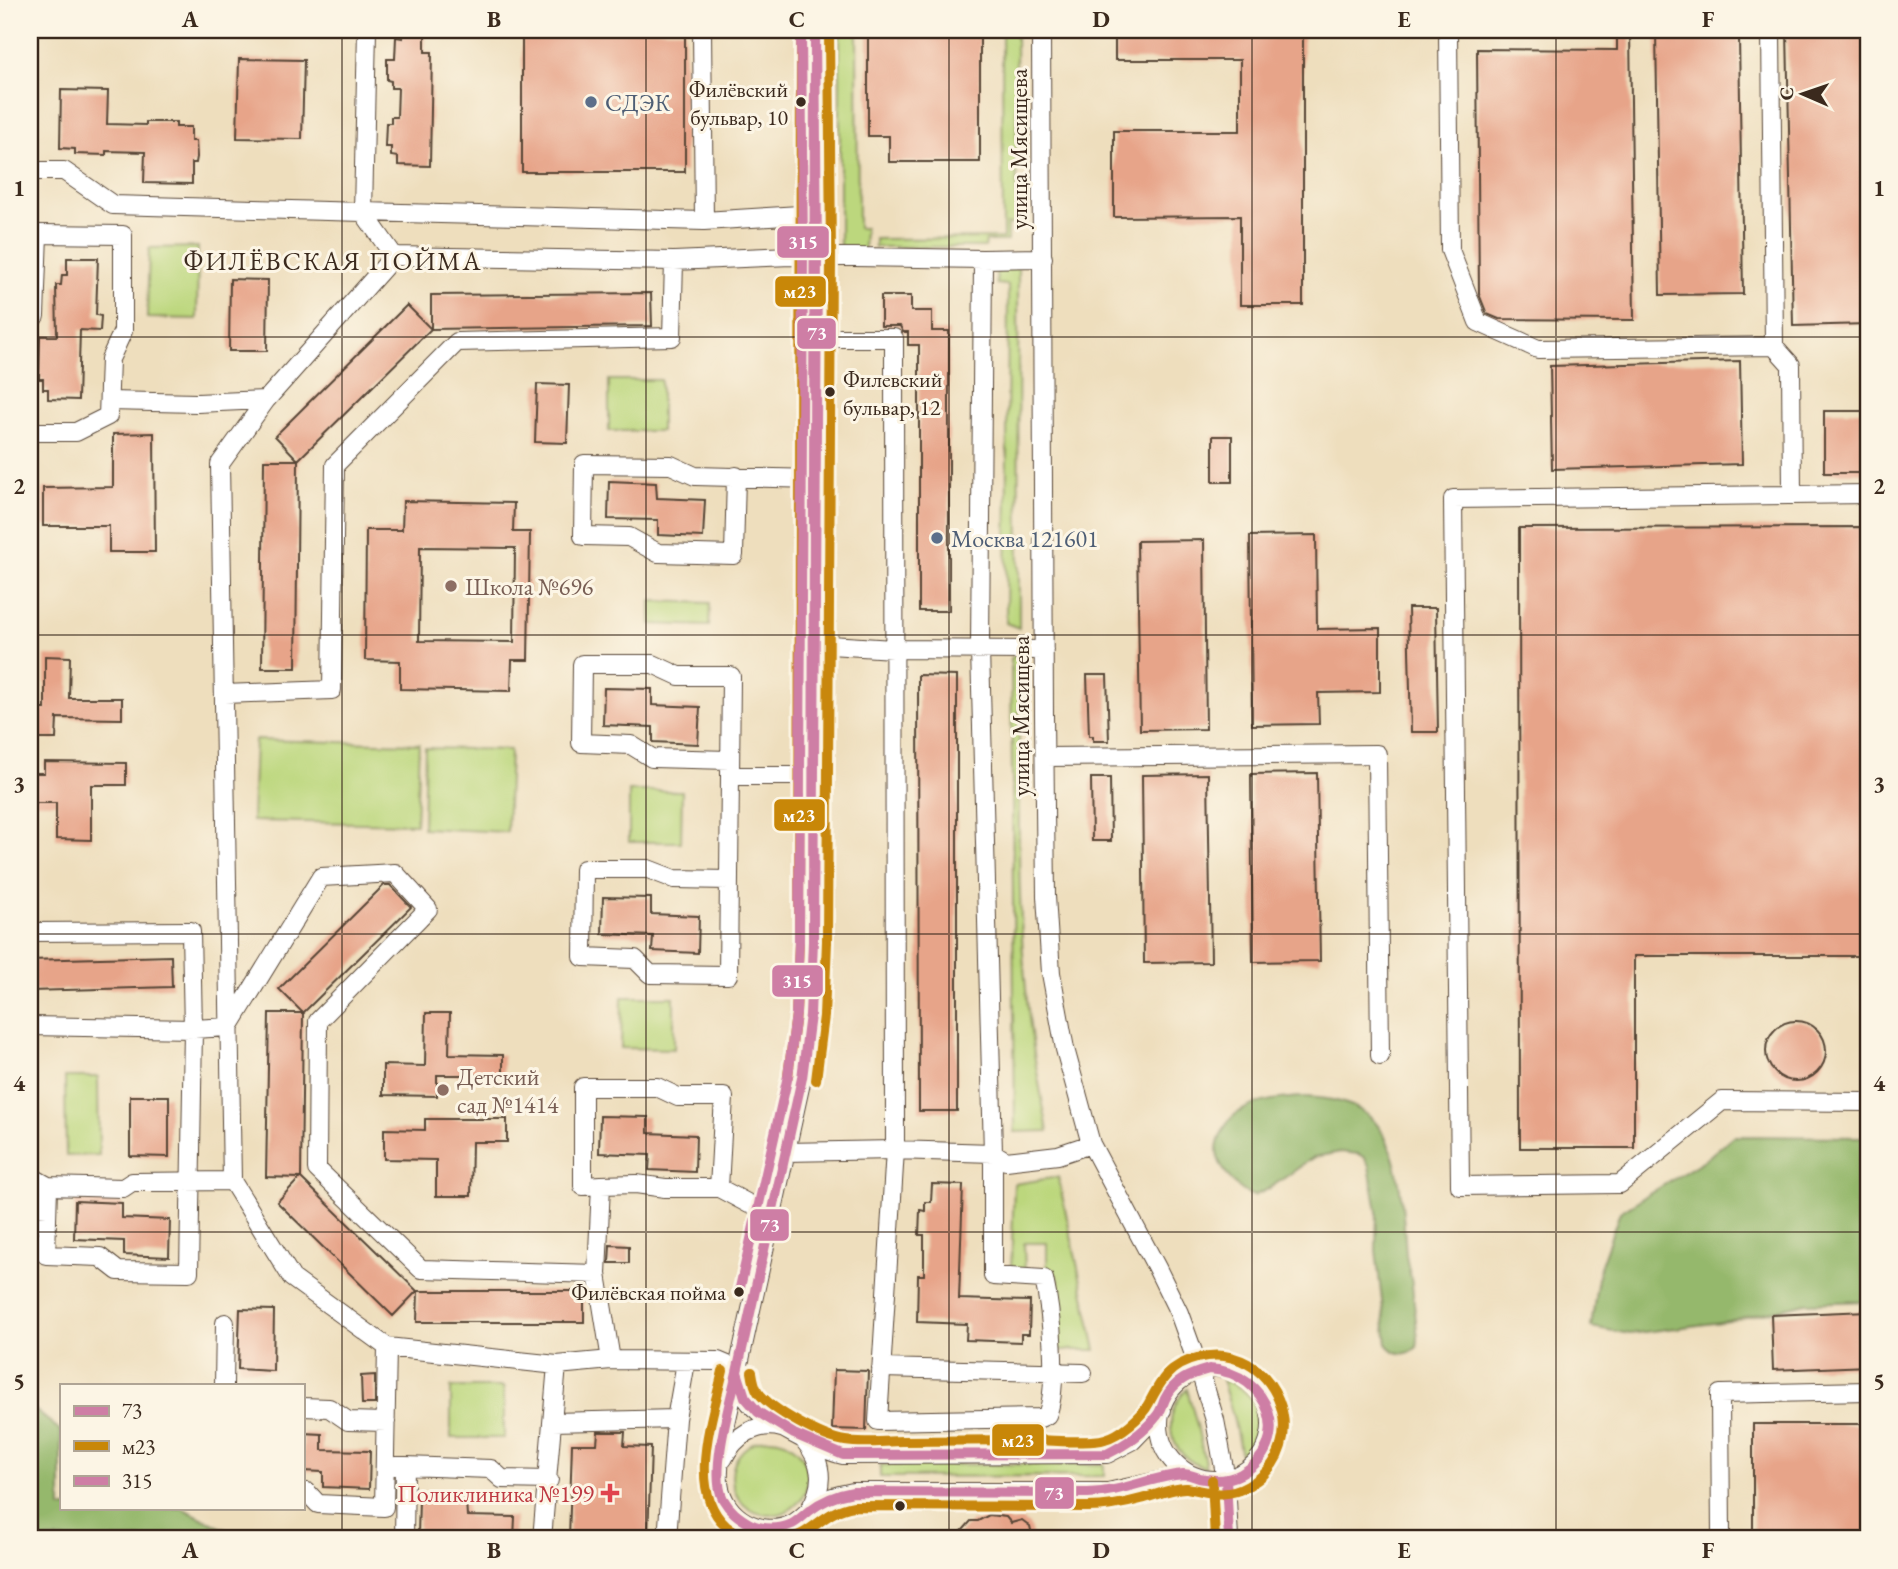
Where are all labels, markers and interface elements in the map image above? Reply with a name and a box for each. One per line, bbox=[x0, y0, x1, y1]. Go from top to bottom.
text: A bbox=[181, 4, 199, 34]
text: B bbox=[487, 4, 501, 34]
text: C bbox=[789, 4, 805, 34]
text: D bbox=[1092, 4, 1110, 34]
text: E bbox=[1397, 4, 1411, 34]
text: F bbox=[1702, 4, 1715, 34]
north arrow bbox=[1769, 60, 1839, 130]
street label: улица Мясищева bbox=[1003, 68, 1034, 230]
place label: Филёвский бульвар, 10 bbox=[689, 75, 788, 132]
text: С bbox=[1774, 86, 1799, 101]
place label: СДЭК bbox=[605, 87, 671, 118]
marker: СДЭК bbox=[583, 94, 599, 110]
marker: Филёвский бульвар, 10 bbox=[794, 95, 808, 109]
text: 1 bbox=[13, 173, 25, 203]
text: 1 bbox=[1873, 173, 1885, 203]
line badge: 315 bbox=[776, 225, 830, 259]
text: 315 bbox=[788, 230, 818, 255]
district label: ФИЛЁВСКАЯ ПОЙМА bbox=[183, 244, 483, 278]
line badge: м23 bbox=[774, 275, 827, 308]
text: м23 bbox=[784, 279, 816, 304]
line badge: 73 bbox=[796, 317, 837, 350]
text: 73 bbox=[807, 321, 827, 346]
place label: Филевский бульвар, 12 bbox=[843, 365, 943, 422]
marker: Филевский бульвар, 12 bbox=[823, 385, 837, 399]
text: 2 bbox=[13, 471, 25, 501]
text: 2 bbox=[1873, 471, 1885, 501]
place label: Москва 121601 bbox=[951, 523, 1099, 554]
marker: Москва 121601 bbox=[929, 530, 945, 546]
place label: Школа №696 bbox=[465, 571, 593, 602]
marker: Школа №696 bbox=[443, 578, 459, 594]
street label: улица Мясищева bbox=[1005, 635, 1036, 797]
text: 3 bbox=[13, 769, 25, 799]
text: 3 bbox=[1873, 769, 1885, 799]
line badge: м23 bbox=[773, 798, 826, 832]
text: м23 bbox=[783, 803, 815, 828]
line badge: 315 bbox=[771, 964, 824, 998]
text: 315 bbox=[782, 969, 812, 994]
place label: Детский сад №1414 bbox=[457, 1061, 559, 1120]
text: 4 bbox=[13, 1068, 26, 1098]
text: 4 bbox=[1873, 1068, 1886, 1098]
marker: Детский сад №1414 bbox=[435, 1082, 451, 1098]
line badge: 73 bbox=[749, 1208, 790, 1242]
text: 73 bbox=[760, 1213, 780, 1238]
place label: Филёвская пойма bbox=[571, 1278, 726, 1307]
marker: Филёвская пойма bbox=[732, 1285, 746, 1299]
text: 5 bbox=[13, 1366, 25, 1396]
text: 5 bbox=[1873, 1366, 1885, 1396]
legend bbox=[60, 1384, 304, 1510]
text: 73 bbox=[122, 1397, 142, 1424]
line badge: м23 bbox=[991, 1423, 1045, 1457]
text: м23 bbox=[1002, 1428, 1034, 1453]
text: м23 bbox=[122, 1433, 155, 1460]
text: 315 bbox=[122, 1467, 152, 1494]
line badge: 73 bbox=[1034, 1476, 1075, 1510]
place label: Поликлиника №199 bbox=[397, 1478, 594, 1509]
text: 73 bbox=[1044, 1481, 1064, 1506]
marker: Поликлиника №199 bbox=[600, 1483, 620, 1503]
unlabelled marker bbox=[893, 1499, 907, 1513]
text: A bbox=[181, 1535, 199, 1565]
text: B bbox=[487, 1535, 501, 1565]
text: C bbox=[789, 1535, 805, 1565]
text: D bbox=[1092, 1535, 1110, 1565]
text: E bbox=[1397, 1535, 1411, 1565]
text: F bbox=[1702, 1535, 1715, 1565]

